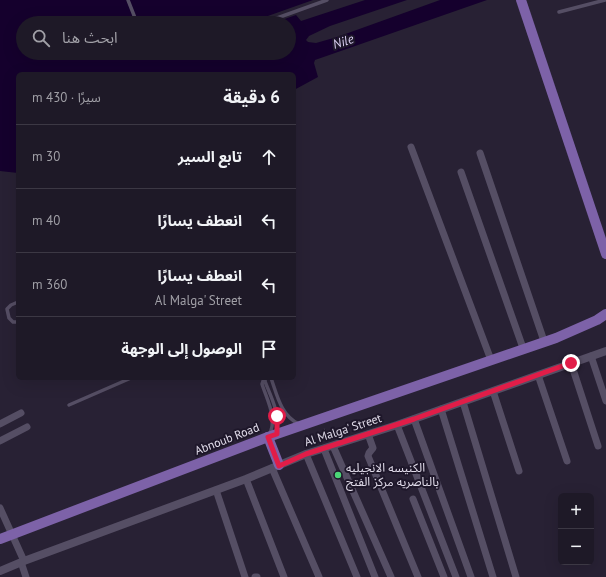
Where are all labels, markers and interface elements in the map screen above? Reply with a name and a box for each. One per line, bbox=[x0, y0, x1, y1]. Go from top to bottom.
search box bbox=[16, 16, 296, 60]
icon: search bbox=[30, 27, 52, 49]
text: ابحث هنا bbox=[62, 28, 118, 47]
water label: Nile bbox=[330, 30, 356, 53]
text: 6 دقيقة bbox=[223, 86, 280, 108]
text: سيرًا · 430 m bbox=[32, 89, 101, 106]
icon: ahead bbox=[258, 146, 280, 168]
text: تابع السير bbox=[178, 147, 242, 166]
text: 30 m bbox=[32, 148, 60, 165]
icon: left bbox=[258, 210, 280, 232]
text: انعطف يسارًا bbox=[158, 211, 242, 230]
text: 40 m bbox=[32, 212, 60, 229]
text: انعطف يسارًا bbox=[158, 266, 242, 285]
icon: left bbox=[258, 274, 280, 296]
text: 360 m bbox=[32, 276, 67, 293]
text: Al Malga' Street bbox=[155, 292, 242, 309]
icon: arrive bbox=[258, 338, 280, 360]
text: الوصول إلى الوجهة bbox=[121, 339, 242, 358]
route end bbox=[562, 354, 580, 372]
route start bbox=[268, 407, 286, 425]
street label: Al Malga' Street bbox=[302, 410, 383, 449]
street label: Abnoub Road bbox=[192, 419, 261, 458]
place label: الكنيسه الانجيليه بالناصريه مركز الفتح bbox=[346, 460, 439, 491]
marker: الكنيسه الانجيليه بالناصريه مركز الفتح bbox=[333, 470, 343, 480]
map controls bbox=[558, 493, 594, 565]
button: + bbox=[558, 493, 594, 529]
button: − bbox=[558, 529, 594, 565]

